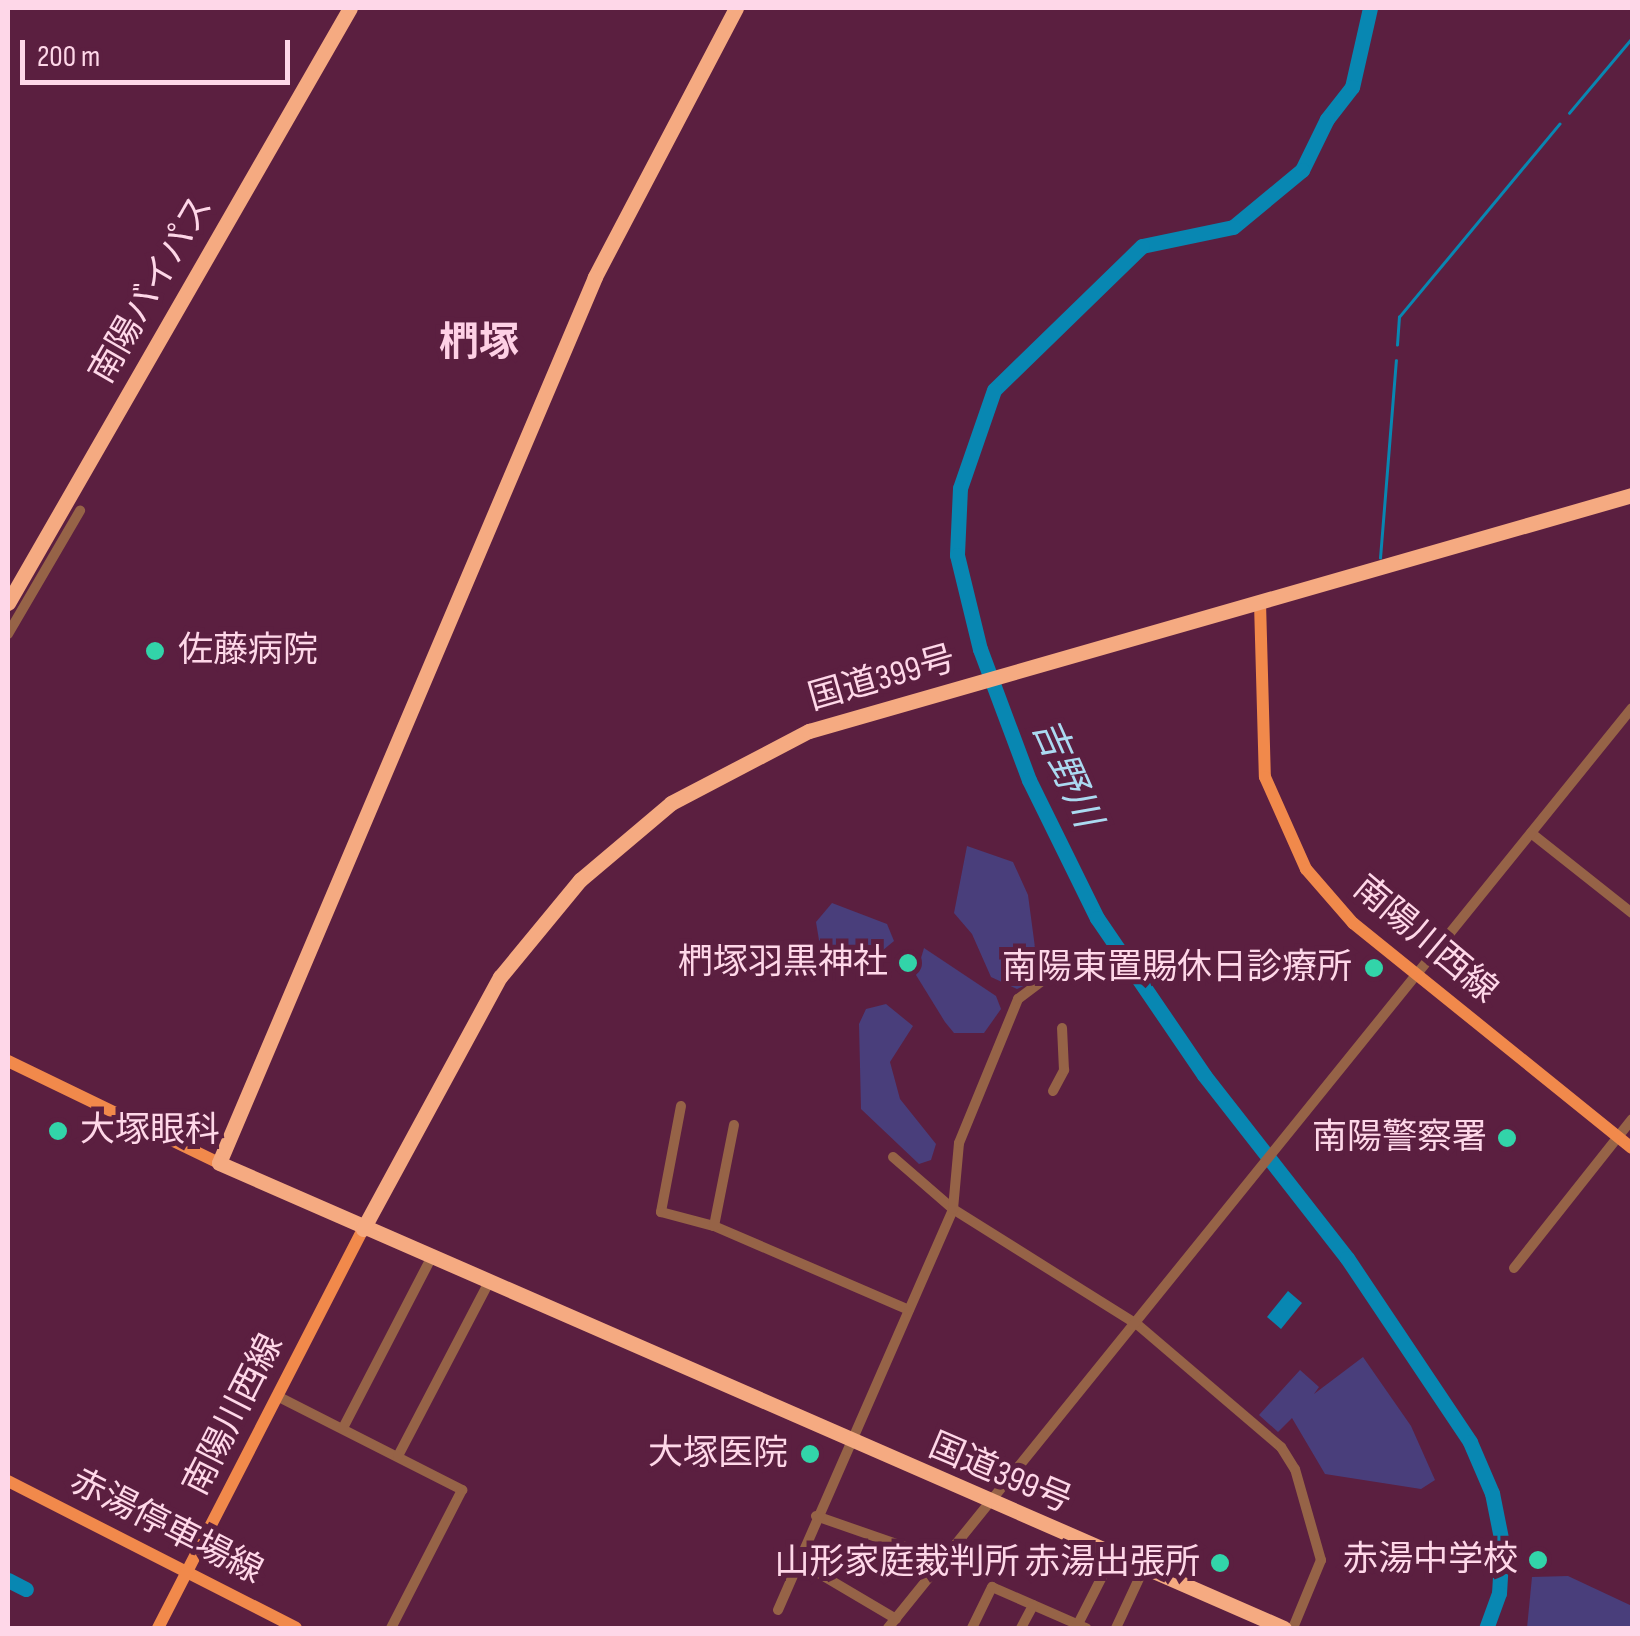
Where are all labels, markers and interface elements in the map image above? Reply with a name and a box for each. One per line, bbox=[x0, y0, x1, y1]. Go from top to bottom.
scale bar bbox=[25, 20, 295, 82]
text: 200 m bbox=[37, 39, 100, 75]
street label: 南陽バイパス bbox=[81, 189, 223, 391]
district label: 椚塚 bbox=[439, 319, 519, 367]
place label: 佐藤病院 bbox=[178, 630, 318, 672]
marker: 佐藤病院 bbox=[142, 638, 168, 664]
street label: 国道399号 bbox=[804, 638, 960, 720]
water label: 吉野川 bbox=[1022, 712, 1110, 834]
street label: 南陽川西線 bbox=[1344, 868, 1506, 1012]
place label: 椚塚羽黒神社 bbox=[678, 942, 888, 984]
place label: 南陽東置賜休日診療所 bbox=[1002, 947, 1352, 989]
marker: 椚塚羽黒神社 bbox=[897, 952, 919, 974]
marker: 南陽東置賜休日診療所 bbox=[1361, 955, 1387, 981]
place label: 大塚眼科 bbox=[80, 1110, 220, 1152]
place label: 南陽警察署 bbox=[1312, 1117, 1487, 1159]
marker: 大塚眼科 bbox=[45, 1118, 71, 1144]
marker: 南陽警察署 bbox=[1496, 1127, 1518, 1149]
street label: 南陽川西線 bbox=[176, 1328, 292, 1502]
street label: 国道399号 bbox=[922, 1425, 1078, 1523]
place label: 大塚医院 bbox=[648, 1433, 788, 1475]
marker: 大塚医院 bbox=[797, 1441, 823, 1467]
street label: 赤湯停車場線 bbox=[63, 1461, 269, 1593]
place label: 赤湯中学校 bbox=[1343, 1539, 1518, 1581]
place label: 山形家庭裁判所 赤湯出張所 bbox=[774, 1542, 1200, 1584]
marker: 赤湯中学校 bbox=[1527, 1549, 1549, 1571]
marker: 山形家庭裁判所 赤湯出張所 bbox=[1209, 1552, 1231, 1574]

